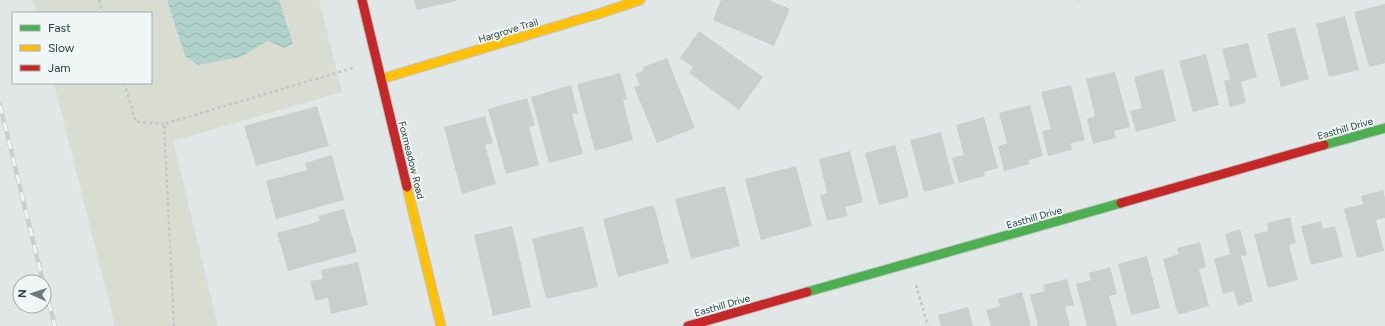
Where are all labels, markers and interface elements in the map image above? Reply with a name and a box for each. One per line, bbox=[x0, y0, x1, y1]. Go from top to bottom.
legend bbox=[12, 12, 152, 84]
street label: Hargrove Trail bbox=[477, 15, 540, 46]
text: Fast bbox=[48, 21, 71, 35]
text: Slow bbox=[48, 41, 75, 55]
text: Jam bbox=[48, 61, 71, 75]
street label: Easthill Drive bbox=[1316, 114, 1375, 143]
street label: Foxmeadow Road bbox=[396, 120, 428, 201]
street label: Easthill Drive bbox=[1005, 203, 1064, 232]
north arrow bbox=[12, 274, 52, 314]
text: N bbox=[16, 289, 29, 298]
street label: Easthill Drive bbox=[693, 291, 752, 320]

